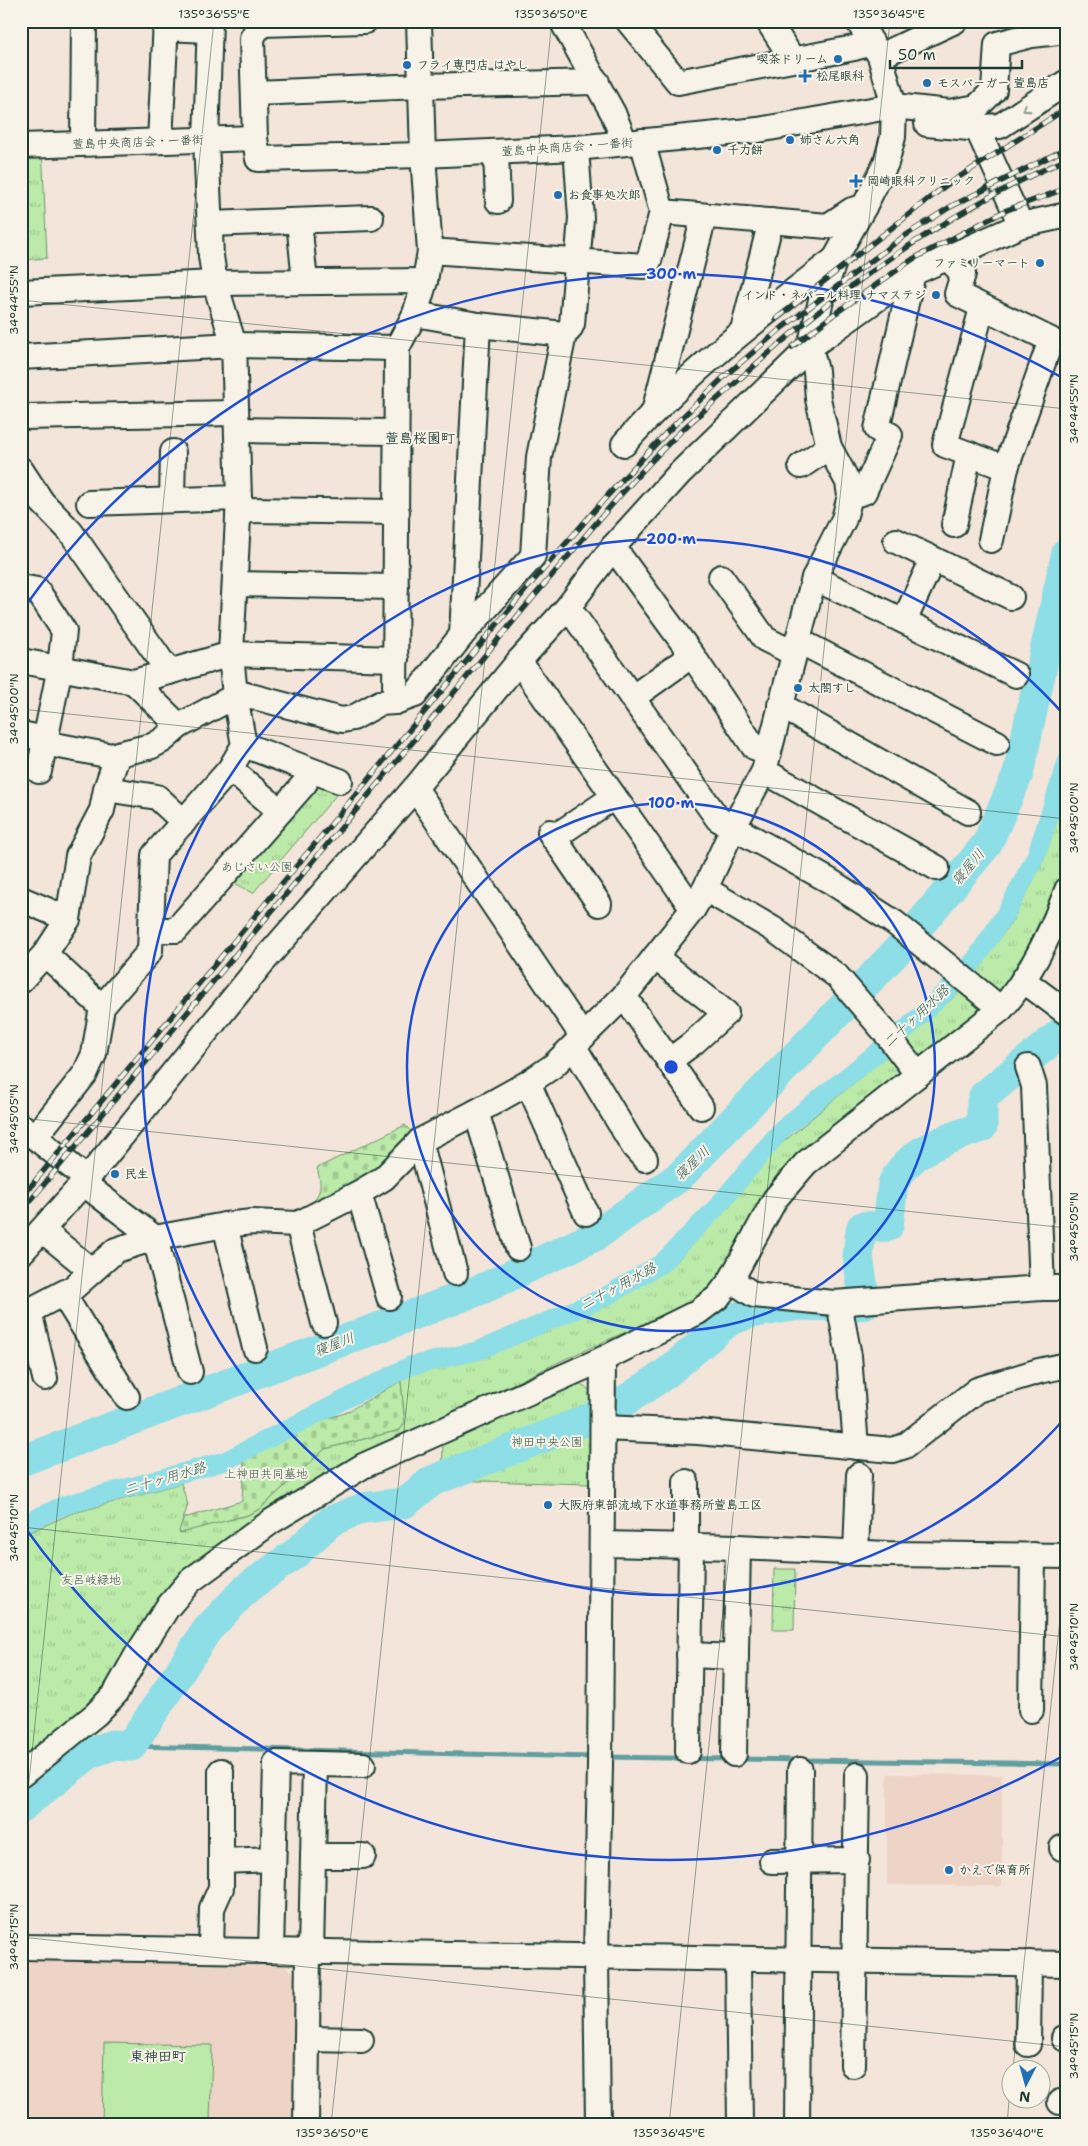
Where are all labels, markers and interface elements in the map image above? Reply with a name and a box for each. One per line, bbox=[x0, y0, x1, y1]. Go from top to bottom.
text: 135°36'55"E bbox=[178, 6, 250, 22]
text: 135°36'50"E bbox=[515, 6, 587, 22]
text: 135°36'45"E bbox=[853, 6, 925, 22]
scale bar bbox=[890, 38, 1023, 70]
text: 50 m bbox=[898, 45, 936, 65]
place label: 喫茶ドリーム bbox=[756, 51, 828, 67]
marker: 喫茶ドリーム bbox=[832, 53, 844, 65]
place label: フライ専門店 はやし bbox=[417, 57, 529, 73]
marker: フライ専門店 はやし bbox=[401, 59, 413, 71]
place label: 松尾眼科 bbox=[816, 68, 864, 84]
marker: 松尾眼科 bbox=[798, 69, 812, 83]
place label: モスバーガー 萱島店 bbox=[937, 75, 1049, 91]
marker: モスバーガー 萱島店 bbox=[921, 77, 933, 89]
one-way arrow bbox=[1022, 103, 1032, 112]
street label: 萱島中央商店会・一番街 bbox=[72, 132, 204, 152]
place label: 姉さん六角 bbox=[800, 132, 860, 148]
street label: 萱島中央商店会・一番街 bbox=[501, 134, 633, 160]
marker: 姉さん六角 bbox=[784, 134, 796, 146]
place label: 千力餅 bbox=[727, 142, 763, 158]
marker: 千力餅 bbox=[711, 144, 723, 156]
place label: 岡崎眼科クリニック bbox=[867, 173, 975, 189]
marker: 岡崎眼科クリニック bbox=[849, 174, 863, 188]
place label: お食事処次郎 bbox=[568, 187, 640, 203]
marker: お食事処次郎 bbox=[552, 189, 564, 201]
place label: ファミリーマート bbox=[934, 255, 1030, 271]
marker: ファミリーマート bbox=[1034, 257, 1046, 269]
text: 300 m bbox=[646, 264, 696, 284]
text: 34°44'55"N bbox=[6, 265, 22, 335]
place label: インド・ネパール料理 ナマステジ bbox=[742, 287, 926, 303]
marker: インド・ネパール料理 ナマステジ bbox=[930, 289, 942, 301]
text: 34°44'55"N bbox=[1066, 374, 1082, 444]
district label: 萱島桜園町 bbox=[385, 429, 455, 447]
text: 200 m bbox=[646, 529, 696, 549]
text: 34°45'00"N bbox=[6, 673, 22, 745]
place label: 太閤すし bbox=[808, 680, 856, 696]
marker: 太閤すし bbox=[792, 682, 804, 694]
text: 34°45'00"N bbox=[1066, 782, 1082, 854]
text: 100 m bbox=[648, 793, 694, 813]
water label: 寝屋川 bbox=[948, 845, 988, 889]
park label: あじさい公園 bbox=[221, 859, 293, 875]
water label: 二十ヶ用水路 bbox=[879, 980, 954, 1051]
centre of rings bbox=[662, 1058, 680, 1076]
text: 34°45'05"N bbox=[6, 1084, 22, 1154]
water label: 寝屋川 bbox=[671, 1142, 713, 1184]
place label: 民生 bbox=[125, 1166, 149, 1182]
marker: 民生 bbox=[109, 1168, 121, 1180]
text: 34°45'05"N bbox=[1066, 1192, 1082, 1262]
water label: 二十ヶ用水路 bbox=[577, 1258, 660, 1314]
water label: 寝屋川 bbox=[311, 1328, 357, 1360]
park label: 神田中央公園 bbox=[511, 1434, 583, 1450]
water label: 二十ヶ用水路 bbox=[122, 1457, 209, 1498]
park label: 上神田共同墓地 bbox=[224, 1466, 308, 1482]
text: 34°45'10"N bbox=[6, 1494, 22, 1562]
place label: 大阪府東部流域下水道事務所萱島工区 bbox=[558, 1497, 762, 1513]
marker: 大阪府東部流域下水道事務所萱島工区 bbox=[542, 1499, 554, 1511]
park label: 友呂岐緑地 bbox=[61, 1572, 121, 1588]
text: 34°45'10"N bbox=[1066, 1603, 1082, 1671]
place label: かえで保育所 bbox=[959, 1862, 1031, 1878]
marker: かえで保育所 bbox=[943, 1864, 955, 1876]
text: 34°45'15"N bbox=[6, 1904, 22, 1970]
text: 34°45'15"N bbox=[1066, 2013, 1082, 2079]
district label: 東神田町 bbox=[130, 2047, 186, 2065]
north arrow bbox=[1000, 2058, 1050, 2108]
text: N bbox=[1018, 2087, 1031, 2106]
text: 135°36'50"E bbox=[296, 2125, 368, 2141]
text: 135°36'45"E bbox=[633, 2125, 705, 2141]
text: 135°36'40"E bbox=[970, 2125, 1044, 2141]

